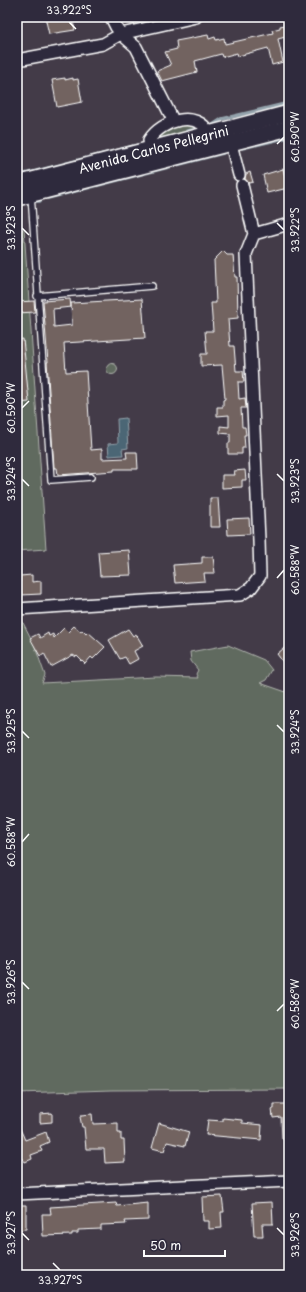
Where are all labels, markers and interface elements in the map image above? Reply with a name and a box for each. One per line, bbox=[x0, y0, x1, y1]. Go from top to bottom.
text: 33.922°S bbox=[46, 2, 92, 17]
text: 60.590°W bbox=[287, 111, 302, 163]
street label: Avenida Carlos Pellegrini bbox=[76, 120, 231, 177]
text: 33.923°S bbox=[3, 205, 18, 251]
text: 33.922°S bbox=[287, 207, 302, 253]
text: 60.590°W bbox=[3, 382, 18, 434]
text: 33.924°S bbox=[3, 456, 18, 502]
text: 33.923°S bbox=[287, 458, 302, 504]
text: 60.588°W bbox=[287, 544, 302, 595]
text: 33.925°S bbox=[3, 708, 18, 754]
text: 33.924°S bbox=[287, 709, 302, 755]
text: 60.588°W bbox=[3, 816, 18, 867]
text: 33.926°S bbox=[3, 959, 18, 1005]
text: 60.586°W bbox=[287, 978, 302, 1029]
text: 33.927°S bbox=[3, 1211, 18, 1255]
text: 33.926°S bbox=[287, 1212, 302, 1258]
scale bar bbox=[144, 1232, 225, 1258]
text: 50 m bbox=[150, 1236, 181, 1254]
text: 33.927°S bbox=[38, 1272, 82, 1287]

